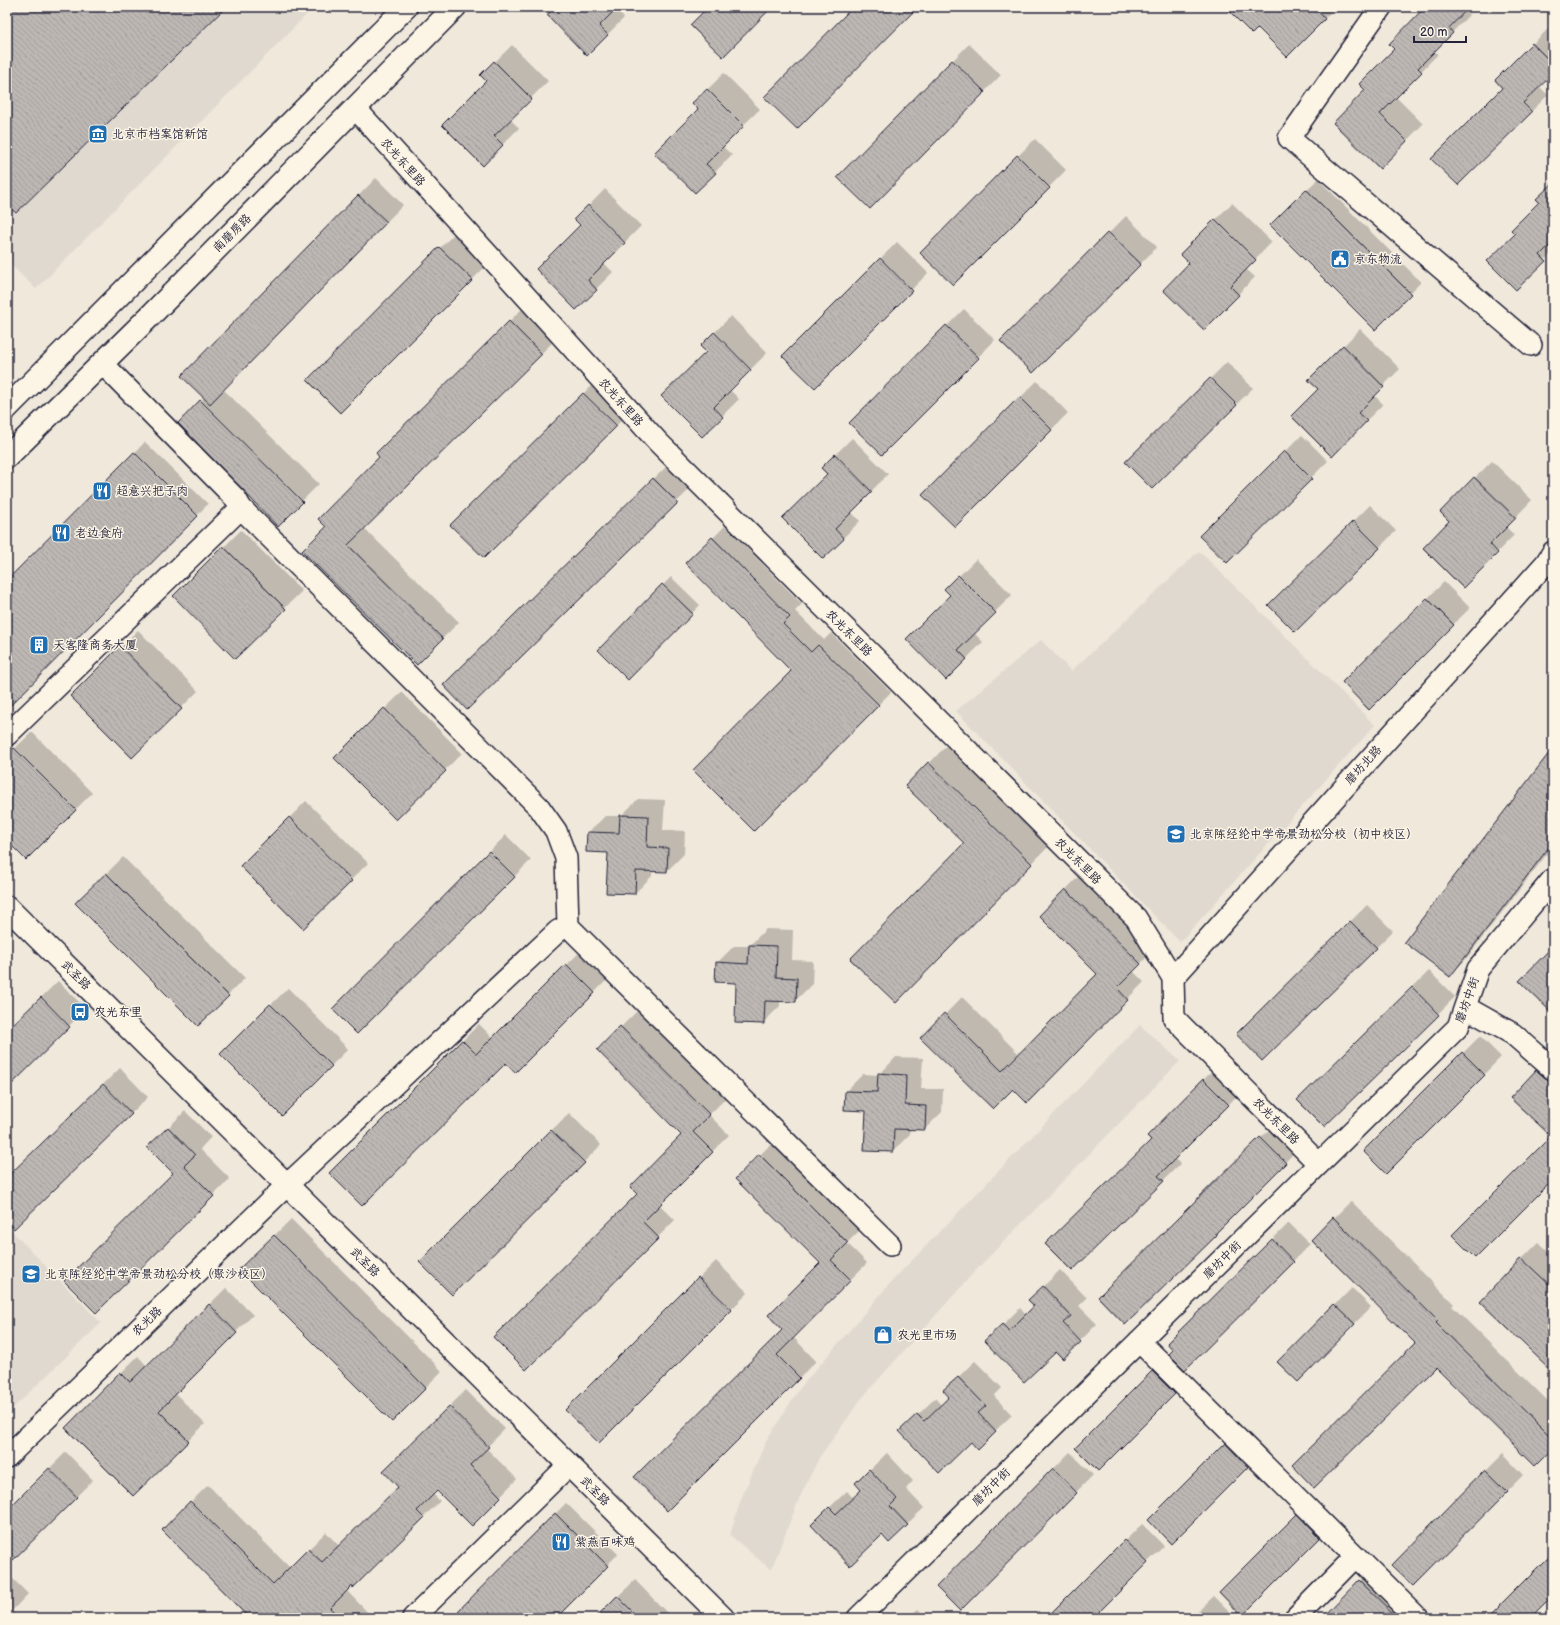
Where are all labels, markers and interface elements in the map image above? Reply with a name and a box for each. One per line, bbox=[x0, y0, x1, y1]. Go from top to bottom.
scale bar bbox=[1414, 18, 1466, 44]
text: 20 m bbox=[1420, 25, 1447, 40]
museum icon: 北京市档案馆新馆 bbox=[87, 123, 109, 145]
place label: 北京市档案馆新馆 bbox=[112, 127, 208, 142]
street label: 农光东里路 bbox=[377, 135, 428, 190]
street label: 南磨房路 bbox=[210, 211, 255, 256]
public building icon: 京东物流 bbox=[1329, 248, 1351, 270]
place label: 京东物流 bbox=[1354, 252, 1402, 267]
street label: 农光东里路 bbox=[595, 375, 646, 430]
restaurant icon: 超意兴把子肉 bbox=[91, 480, 113, 502]
place label: 超意兴把子肉 bbox=[116, 484, 188, 499]
restaurant icon: 老边食府 bbox=[50, 522, 72, 544]
place label: 老边食府 bbox=[75, 526, 123, 541]
street label: 农光东里路 bbox=[822, 607, 875, 660]
building icon: 天客隆商务大厦 bbox=[28, 634, 50, 656]
place label: 天客隆商务大厦 bbox=[53, 638, 137, 653]
street label: 磨坊北路 bbox=[1342, 742, 1385, 788]
school or university icon: 北京陈经纶中学帝景劲松分校（初中校区） bbox=[1165, 823, 1187, 845]
place label: 北京陈经纶中学帝景劲松分校（初中校区） bbox=[1190, 827, 1418, 842]
street label: 农光东里路 bbox=[1051, 835, 1104, 888]
street label: 武圣路 bbox=[58, 957, 94, 993]
street label: 磨坊中街 bbox=[1452, 975, 1483, 1025]
bus stop icon: 农光东里 bbox=[69, 1001, 91, 1023]
place label: 农光东里 bbox=[94, 1005, 142, 1020]
street label: 农光东里路 bbox=[1249, 1095, 1302, 1148]
street label: 磨坊中街 bbox=[1200, 1238, 1245, 1283]
street label: 武圣路 bbox=[347, 1244, 383, 1280]
school or university icon: 北京陈经纶中学帝景劲松分校（聚沙校区） bbox=[20, 1263, 42, 1285]
place label: 北京陈经纶中学帝景劲松分校（聚沙校区） bbox=[45, 1267, 273, 1282]
street label: 农光路 bbox=[129, 1303, 166, 1339]
shop icon: 农光里市场 bbox=[872, 1324, 894, 1346]
place label: 农光里市场 bbox=[897, 1328, 957, 1343]
street label: 磨坊中街 bbox=[969, 1465, 1014, 1510]
street label: 武圣路 bbox=[577, 1473, 613, 1509]
restaurant icon: 紫燕百味鸡 bbox=[550, 1531, 572, 1553]
place label: 紫燕百味鸡 bbox=[575, 1535, 635, 1550]

